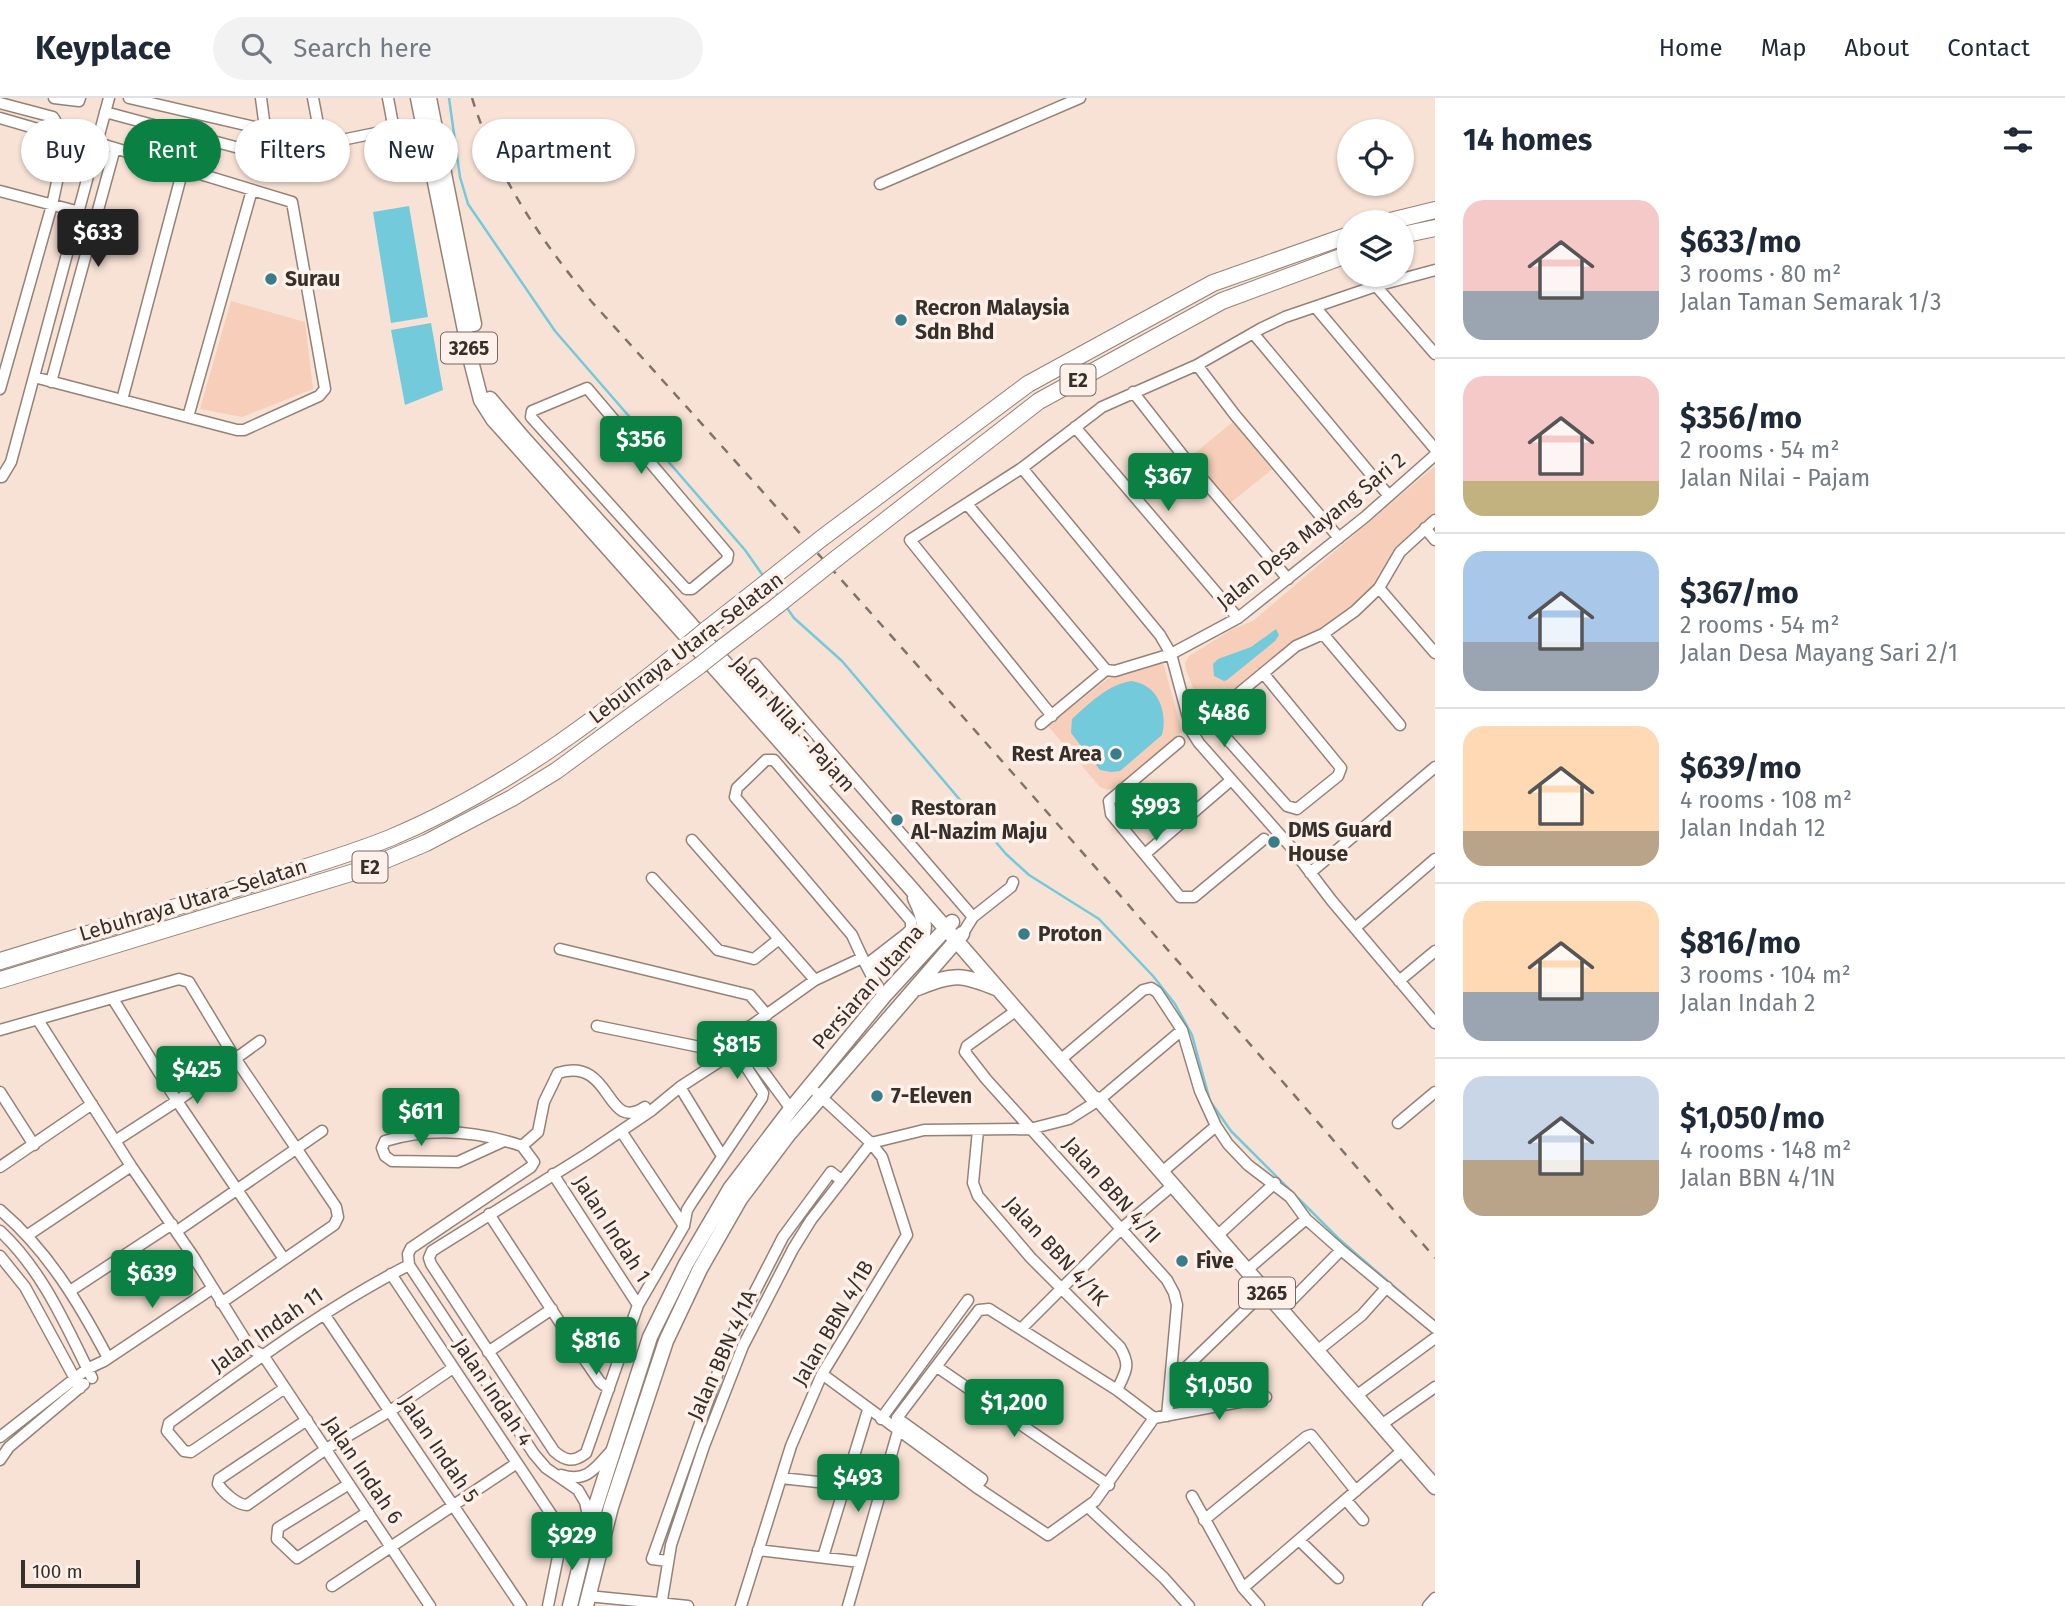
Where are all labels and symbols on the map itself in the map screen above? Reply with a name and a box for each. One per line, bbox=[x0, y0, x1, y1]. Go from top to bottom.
pin: $633 bbox=[57, 209, 139, 269]
place label: Surau bbox=[285, 266, 340, 292]
marker: Surau bbox=[263, 271, 279, 287]
place label: Recron Malaysia Sdn Bhd bbox=[915, 295, 1070, 345]
marker: Recron Malaysia Sdn Bhd bbox=[893, 312, 909, 328]
road number: 3265 bbox=[441, 332, 497, 364]
road number: E2 bbox=[1060, 364, 1096, 396]
pin: $356 bbox=[600, 416, 682, 476]
street label: Jalan Desa Mayang Sari 2 bbox=[1211, 447, 1411, 615]
pin: $367 bbox=[1127, 454, 1209, 513]
street label: Lebuhraya Utara–Selatan bbox=[584, 566, 788, 730]
street label: Jalan Nilai - Pajam bbox=[725, 651, 861, 797]
pin: $486 bbox=[1183, 690, 1265, 749]
place label: Rest Area bbox=[1011, 741, 1102, 767]
marker: Rest Area bbox=[1108, 746, 1124, 762]
pin: $993 bbox=[1115, 784, 1197, 843]
place label: Restoran Al-Nazim Maju bbox=[910, 795, 1047, 845]
marker: Restoran Al-Nazim Maju bbox=[889, 812, 905, 828]
place label: DMS Guard House bbox=[1288, 817, 1392, 867]
marker: DMS Guard House bbox=[1266, 834, 1282, 850]
road number: E2 bbox=[352, 852, 388, 882]
street label: Lebuhraya Utara–Selatan bbox=[76, 853, 310, 947]
street label: Persiaran Utama bbox=[807, 919, 929, 1055]
place label: Proton bbox=[1038, 921, 1102, 947]
marker: Proton bbox=[1016, 926, 1032, 942]
pin: $815 bbox=[696, 1021, 778, 1081]
pin: $425 bbox=[156, 1046, 238, 1106]
place label: 7-Eleven bbox=[891, 1083, 972, 1109]
pin: $611 bbox=[380, 1088, 462, 1148]
marker: 7-Eleven bbox=[869, 1088, 885, 1104]
street label: Jalan BBN 4/1I bbox=[1057, 1131, 1167, 1249]
street label: Jalan Indah 1 bbox=[568, 1171, 656, 1287]
street label: Jalan BBN 4/1K bbox=[999, 1191, 1114, 1312]
place label: Five bbox=[1196, 1248, 1234, 1274]
pin: $639 bbox=[111, 1250, 193, 1310]
marker: Five bbox=[1174, 1253, 1190, 1269]
street label: Jalan BBN 4/1B bbox=[787, 1256, 879, 1390]
road number: 3265 bbox=[1239, 1278, 1295, 1308]
street label: Jalan Indah 11 bbox=[206, 1282, 328, 1378]
street label: Jalan BBN 4/1A bbox=[682, 1286, 762, 1424]
pin: $816 bbox=[555, 1318, 637, 1377]
street label: Jalan Indah 4 bbox=[447, 1333, 539, 1451]
pin: $1,050 bbox=[1162, 1362, 1276, 1422]
pin: $1,200 bbox=[957, 1380, 1071, 1439]
street label: Jalan Indah 5 bbox=[394, 1390, 484, 1508]
street label: Jalan Indah 6 bbox=[317, 1411, 409, 1529]
pin: $493 bbox=[817, 1454, 899, 1514]
pin: $929 bbox=[531, 1512, 613, 1572]
scale bar bbox=[21, 1557, 140, 1589]

